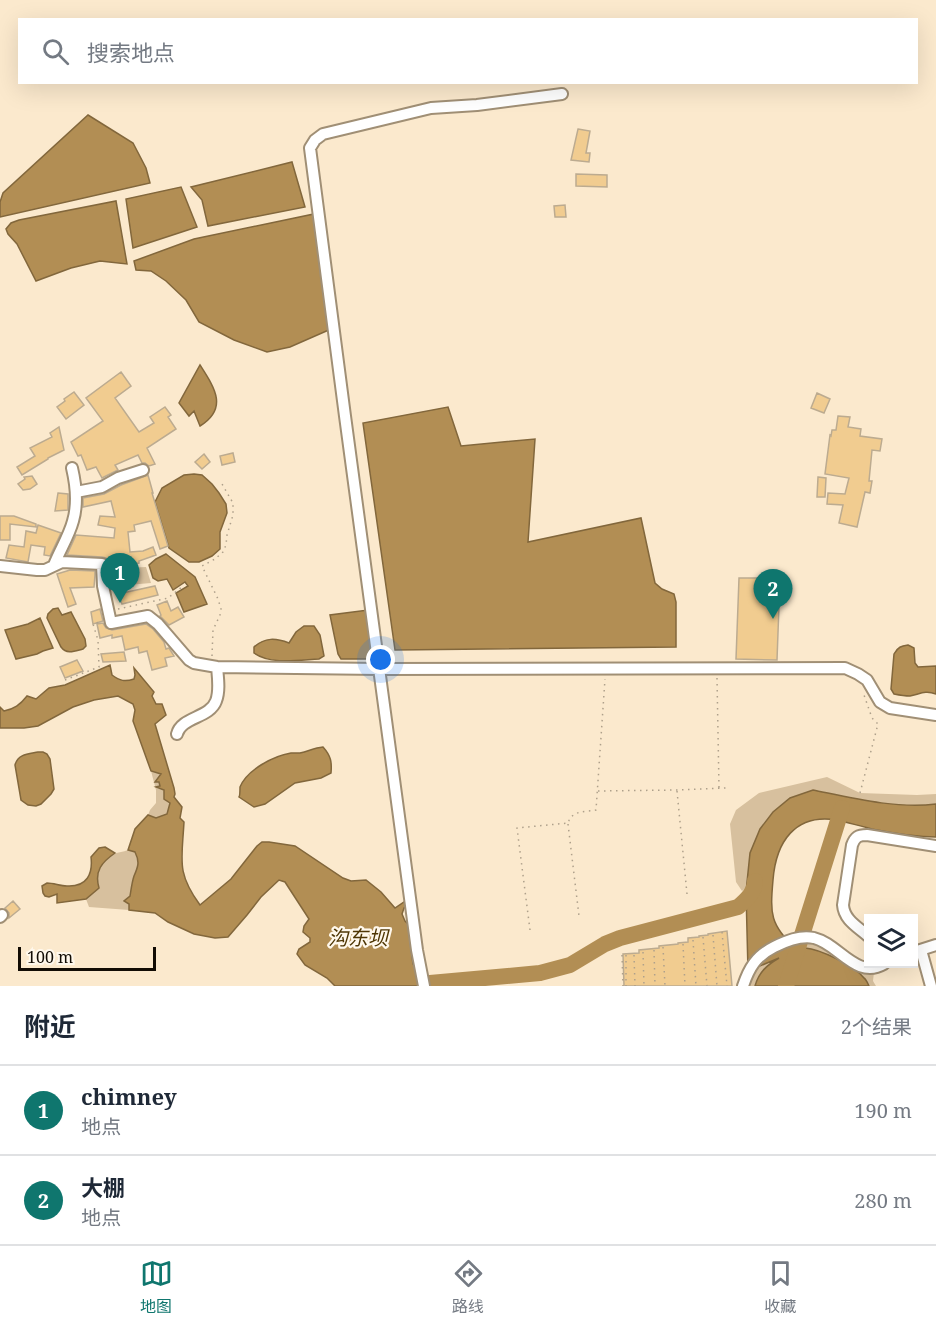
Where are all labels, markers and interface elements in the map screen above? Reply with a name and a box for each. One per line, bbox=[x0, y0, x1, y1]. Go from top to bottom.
search box bbox=[18, 18, 918, 84]
icon: search bbox=[39, 35, 72, 68]
text: 搜索地点 bbox=[87, 37, 175, 67]
pin: 1 bbox=[100, 554, 140, 603]
pin: 2 bbox=[754, 570, 792, 619]
your location bbox=[366, 645, 395, 674]
map controls bbox=[864, 914, 918, 968]
button: layers bbox=[864, 914, 918, 968]
water label: 沟东坝 bbox=[328, 924, 390, 951]
scale bar bbox=[18, 944, 156, 972]
text: 100 m bbox=[27, 946, 73, 968]
text: 附近 bbox=[24, 1008, 76, 1044]
text: 2个结果 bbox=[841, 1013, 912, 1040]
text: chimney bbox=[81, 1081, 177, 1111]
text: 1 bbox=[38, 1097, 49, 1124]
text: 190 m bbox=[854, 1097, 912, 1124]
text: 地点 bbox=[81, 1113, 121, 1140]
text: 大棚 bbox=[81, 1172, 125, 1202]
text: 2 bbox=[38, 1187, 49, 1214]
text: 280 m bbox=[854, 1187, 912, 1214]
text: 地点 bbox=[81, 1204, 121, 1231]
tab: 地图 bbox=[140, 1257, 173, 1317]
tab: 路线 bbox=[452, 1257, 485, 1317]
tab: 收藏 bbox=[764, 1257, 797, 1317]

